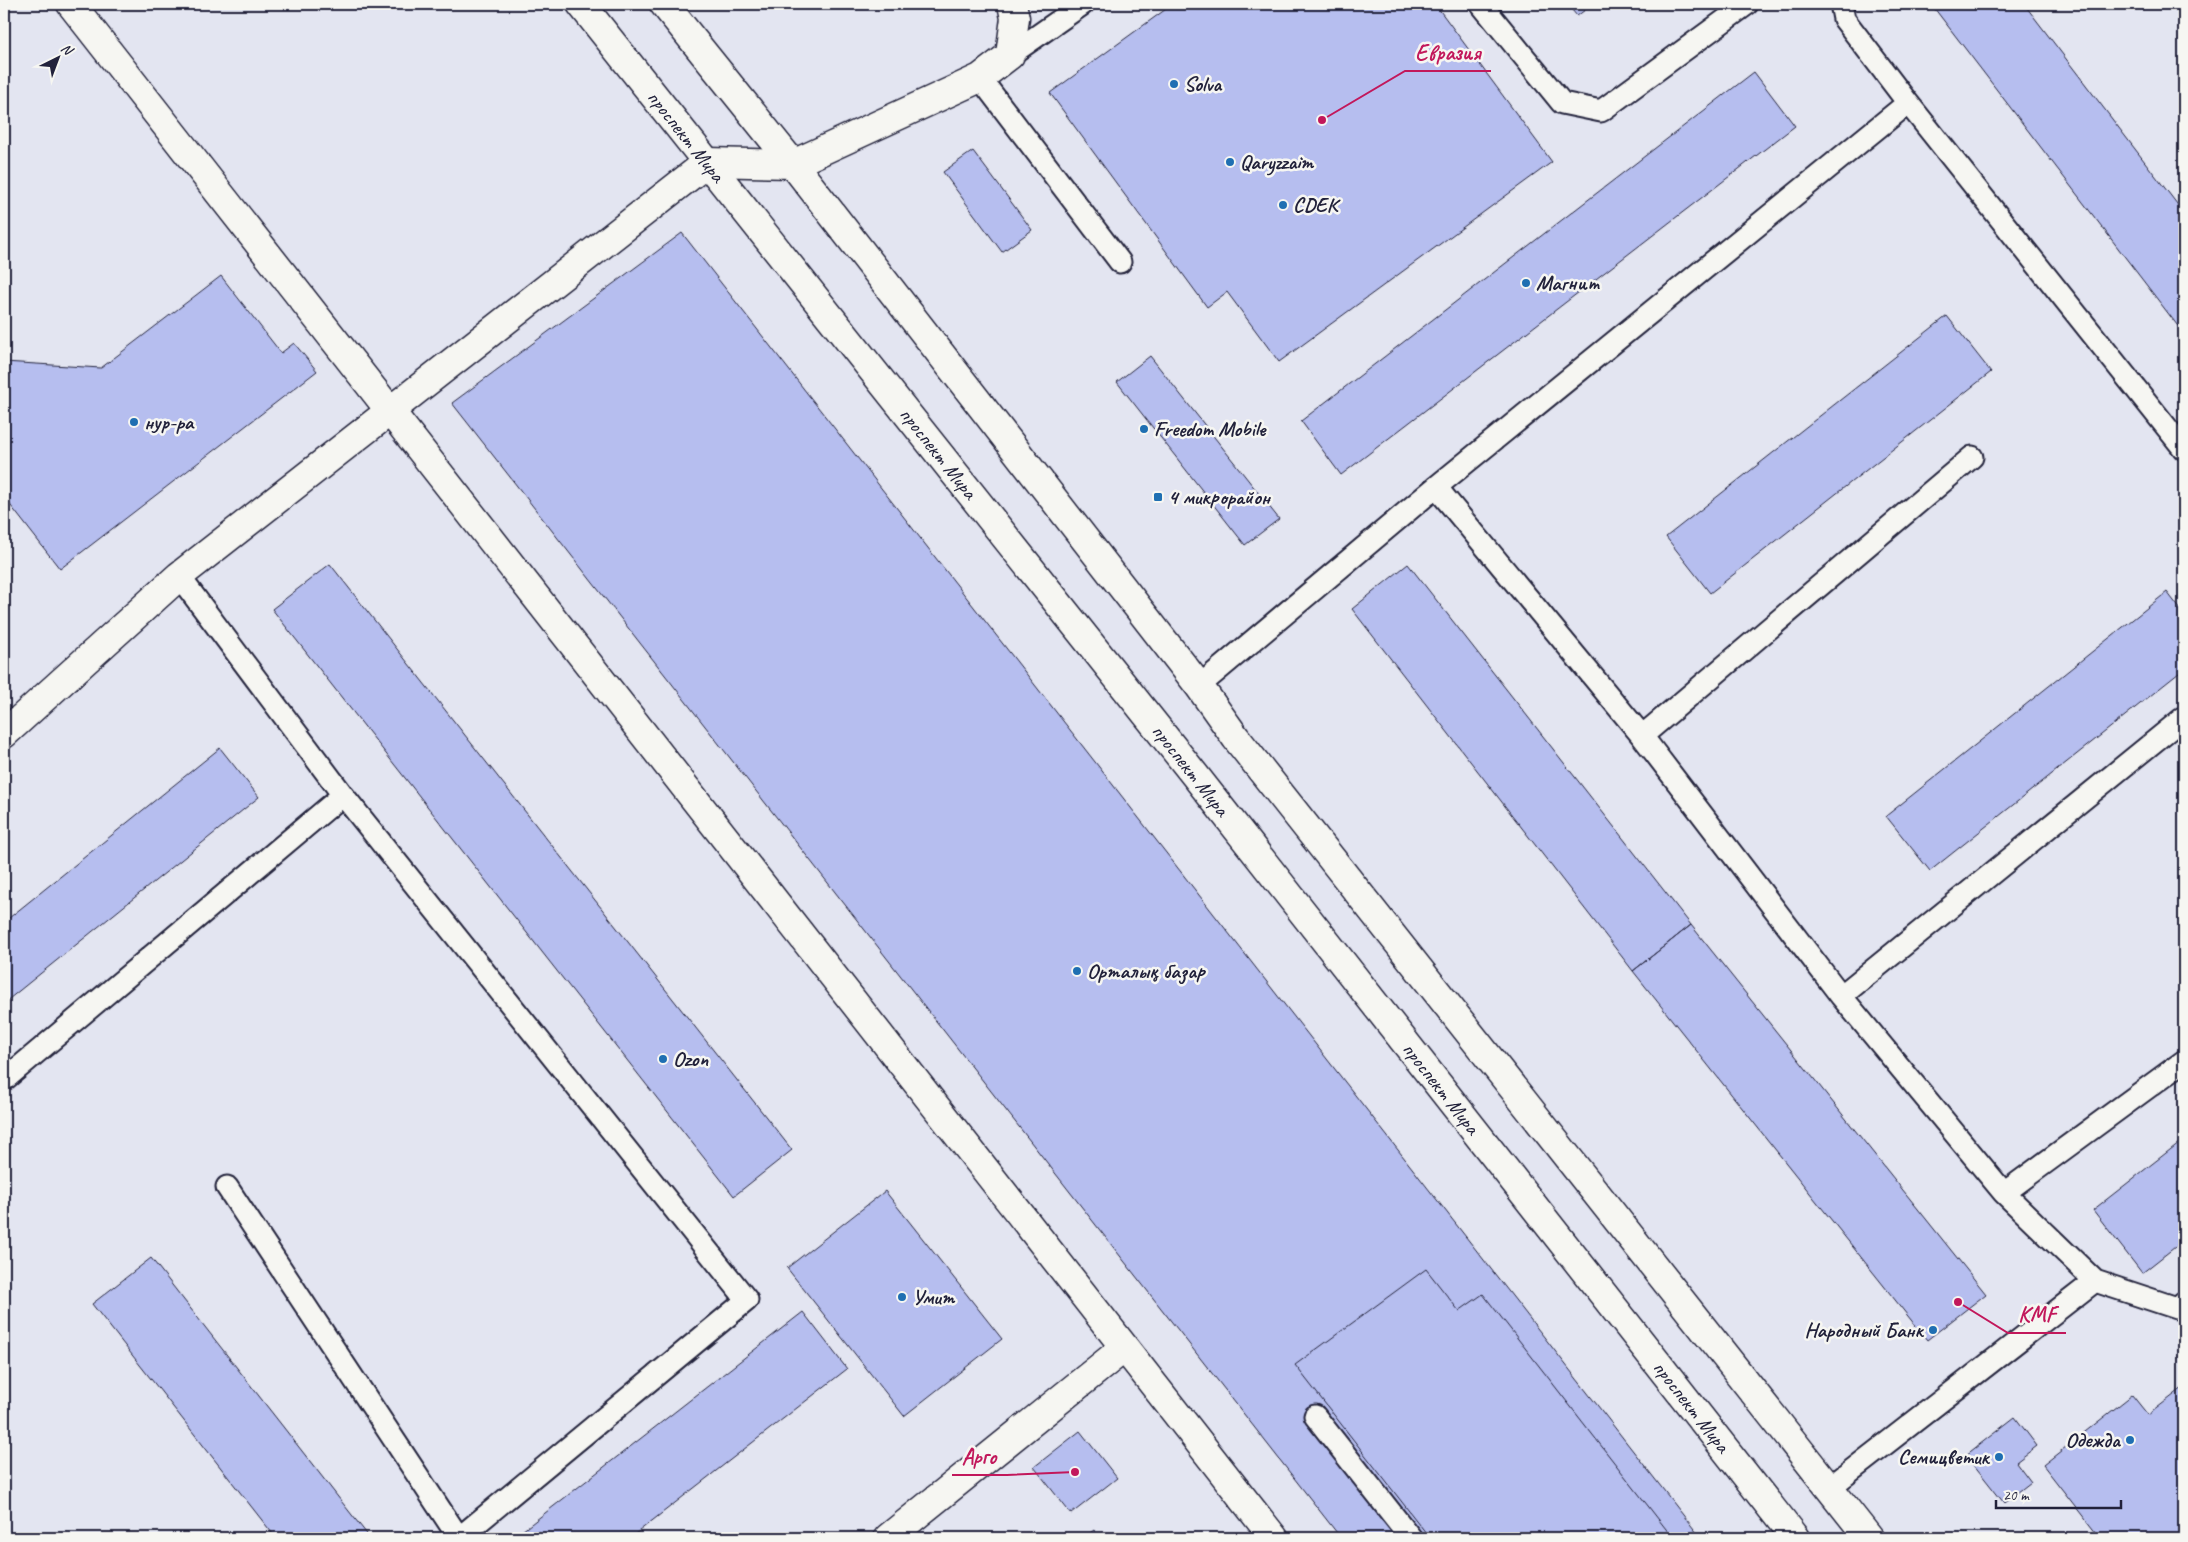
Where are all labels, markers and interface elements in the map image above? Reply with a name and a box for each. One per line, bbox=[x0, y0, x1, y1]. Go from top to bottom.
north arrow bbox=[32, 32, 82, 82]
callout: Евразия bbox=[1405, 34, 1491, 71]
text: N bbox=[57, 39, 77, 59]
text: Евразия bbox=[1415, 39, 1482, 67]
place label: Solva bbox=[1184, 71, 1222, 97]
marker: Solva bbox=[1168, 78, 1180, 90]
street label: проспект Мира bbox=[642, 85, 732, 189]
place label: Qaryzzaim bbox=[1240, 149, 1314, 176]
marker: Qaryzzaim bbox=[1224, 156, 1236, 168]
place label: CDEK bbox=[1293, 192, 1342, 218]
marker: CDEK bbox=[1277, 199, 1289, 211]
place label: Магнит bbox=[1536, 270, 1601, 296]
marker: Магнит bbox=[1520, 277, 1532, 289]
street label: проспект Мира bbox=[894, 402, 984, 506]
place label: нур-ра bbox=[144, 409, 195, 435]
marker: нур-ра bbox=[128, 416, 140, 428]
place label: Freedom Mobile bbox=[1154, 416, 1267, 442]
marker: Freedom Mobile bbox=[1138, 423, 1150, 435]
place label: 4 микрорайон bbox=[1168, 484, 1272, 510]
marker: 4 микрорайон bbox=[1152, 491, 1164, 503]
street label: проспект Мира bbox=[1146, 719, 1236, 823]
place label: Орталық базар bbox=[1087, 958, 1206, 985]
marker: Орталық базар bbox=[1071, 965, 1083, 977]
street label: проспект Мира bbox=[1397, 1037, 1487, 1141]
place label: Ozon bbox=[673, 1046, 708, 1072]
marker: Ozon bbox=[657, 1053, 669, 1065]
place label: Умит bbox=[912, 1284, 956, 1310]
marker: Умит bbox=[896, 1291, 908, 1303]
callout: KMF bbox=[2008, 1296, 2066, 1333]
text: KMF bbox=[2018, 1301, 2059, 1329]
place label: Народный Банк bbox=[1804, 1317, 1925, 1343]
marker: Народный Банк bbox=[1927, 1324, 1939, 1336]
street label: проспект Мира bbox=[1647, 1355, 1737, 1459]
place label: Одежда bbox=[2066, 1427, 2122, 1453]
marker: Одежда bbox=[2124, 1434, 2136, 1446]
callout: Арго bbox=[952, 1438, 1007, 1475]
text: Арго bbox=[962, 1443, 998, 1471]
place label: Семицветик bbox=[1898, 1444, 1991, 1470]
marker: Семицветик bbox=[1993, 1451, 2005, 1463]
scale bar bbox=[1996, 1477, 2120, 1509]
text: 20 m bbox=[2003, 1486, 2030, 1505]

